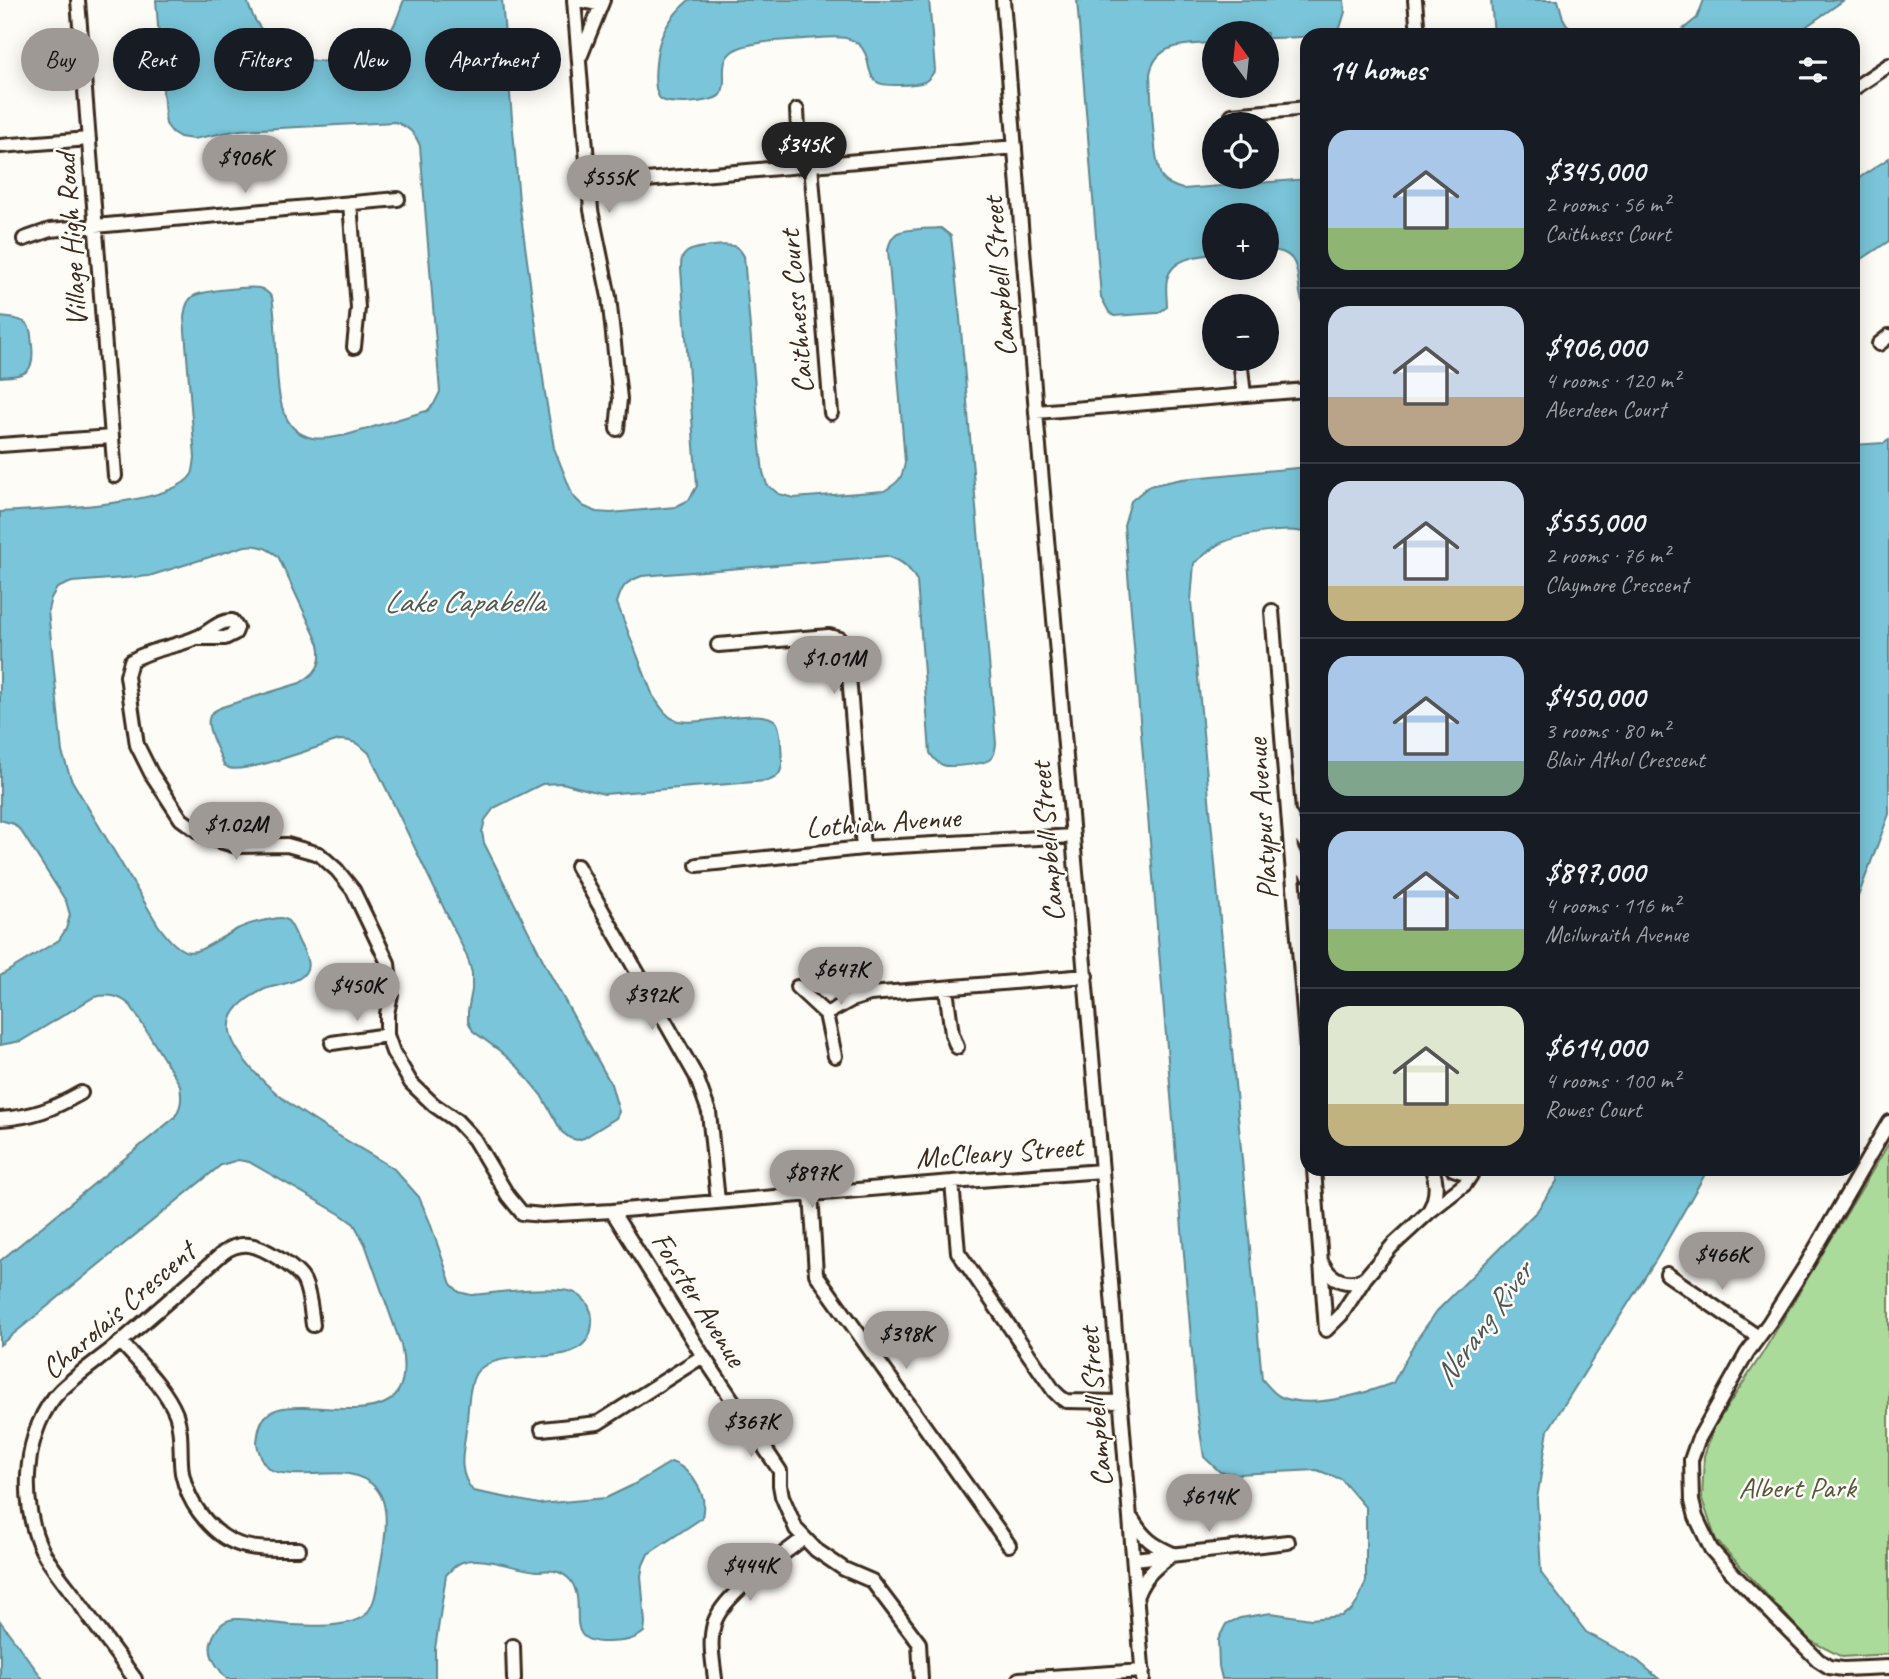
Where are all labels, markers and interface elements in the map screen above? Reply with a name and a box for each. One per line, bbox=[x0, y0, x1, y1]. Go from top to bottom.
north arrow bbox=[1202, 21, 1279, 98]
map controls bbox=[1202, 21, 1279, 371]
chip: Buy bbox=[21, 28, 99, 91]
chip: Rent bbox=[113, 28, 200, 91]
chip: Filters bbox=[214, 28, 314, 91]
chip: New bbox=[328, 28, 411, 91]
chip: Apartment bbox=[425, 28, 561, 91]
text: 14 homes bbox=[1328, 51, 1426, 89]
icon: filters bbox=[1794, 51, 1832, 89]
button: locate bbox=[1202, 112, 1279, 189]
pin: $345K bbox=[755, 122, 853, 182]
text: $345K bbox=[778, 130, 830, 159]
pin: $906K bbox=[196, 136, 294, 195]
text: $906K bbox=[218, 143, 272, 172]
street label: Village High Road bbox=[46, 148, 96, 328]
text: $345,000 bbox=[1545, 152, 1645, 190]
pin: $555K bbox=[560, 156, 658, 215]
icon: home bbox=[1384, 158, 1468, 242]
text: $555K bbox=[583, 163, 635, 192]
text: 2 rooms · 56 m² bbox=[1545, 190, 1669, 219]
street label: Campbell Street bbox=[973, 192, 1025, 359]
button: + bbox=[1202, 203, 1279, 280]
text: Caithness Court bbox=[1545, 219, 1671, 248]
street label: Caithness Court bbox=[770, 226, 822, 395]
button: − bbox=[1202, 294, 1279, 371]
text: $906,000 bbox=[1545, 328, 1646, 366]
icon: home bbox=[1384, 334, 1468, 418]
text: 4 rooms · 120 m² bbox=[1545, 366, 1680, 395]
text: Aberdeen Court bbox=[1545, 395, 1666, 424]
text: $555,000 bbox=[1545, 503, 1644, 541]
icon: home bbox=[1384, 509, 1468, 593]
text: 2 rooms · 76 m² bbox=[1545, 541, 1669, 570]
text: Claymore Crescent bbox=[1545, 570, 1688, 599]
water label: Lake Capabella bbox=[384, 581, 548, 622]
pin: $1.01M bbox=[777, 636, 891, 696]
text: $1.01M bbox=[803, 644, 865, 673]
text: $450,000 bbox=[1545, 678, 1645, 716]
icon: home bbox=[1384, 684, 1468, 768]
text: 3 rooms · 80 m² bbox=[1545, 716, 1669, 745]
street label: Platypus Avenue bbox=[1237, 735, 1287, 901]
text: Blair Athol Crescent bbox=[1545, 745, 1705, 774]
street label: Campbell Street bbox=[1021, 757, 1073, 924]
street label: Lothian Avenue bbox=[805, 797, 964, 846]
pin: $1.02M bbox=[179, 802, 293, 862]
text: $1.02M bbox=[205, 810, 267, 839]
text: $897,000 bbox=[1545, 853, 1645, 891]
icon: home bbox=[1384, 859, 1468, 943]
text: 4 rooms · 116 m² bbox=[1545, 891, 1680, 920]
text: Mcilwraith Avenue bbox=[1545, 920, 1688, 949]
pin: $647K bbox=[792, 948, 890, 1007]
text: $647K bbox=[814, 955, 868, 984]
pin: $450K bbox=[308, 964, 406, 1023]
text: $450K bbox=[331, 971, 383, 1000]
pin: $392K bbox=[603, 972, 701, 1032]
text: $392K bbox=[626, 980, 678, 1009]
text: $614,000 bbox=[1545, 1028, 1646, 1066]
icon: home bbox=[1384, 1034, 1468, 1118]
text: 4 rooms · 100 m² bbox=[1545, 1066, 1680, 1095]
text: Rowes Court bbox=[1545, 1095, 1641, 1124]
street label: McCleary Street bbox=[915, 1127, 1086, 1177]
pin: $897K bbox=[763, 1150, 861, 1210]
text: $897K bbox=[786, 1158, 838, 1187]
street label: Forster Avenue bbox=[643, 1225, 756, 1375]
street label: Charolais Crescent bbox=[33, 1230, 206, 1387]
pin: $466K bbox=[1673, 1232, 1771, 1292]
text: $466K bbox=[1695, 1240, 1749, 1269]
water label: Nerang River bbox=[1424, 1250, 1544, 1394]
pin: $398K bbox=[857, 1312, 955, 1371]
text: $398K bbox=[880, 1319, 932, 1348]
street label: Campbell Street bbox=[1069, 1322, 1121, 1489]
pin: $367K bbox=[702, 1400, 800, 1459]
text: $367K bbox=[724, 1407, 778, 1436]
park label: Albert Park bbox=[1738, 1468, 1858, 1506]
pin: $614K bbox=[1160, 1474, 1258, 1534]
text: $614K bbox=[1182, 1482, 1236, 1511]
pin: $444K bbox=[701, 1544, 799, 1603]
text: $444K bbox=[723, 1551, 777, 1580]

